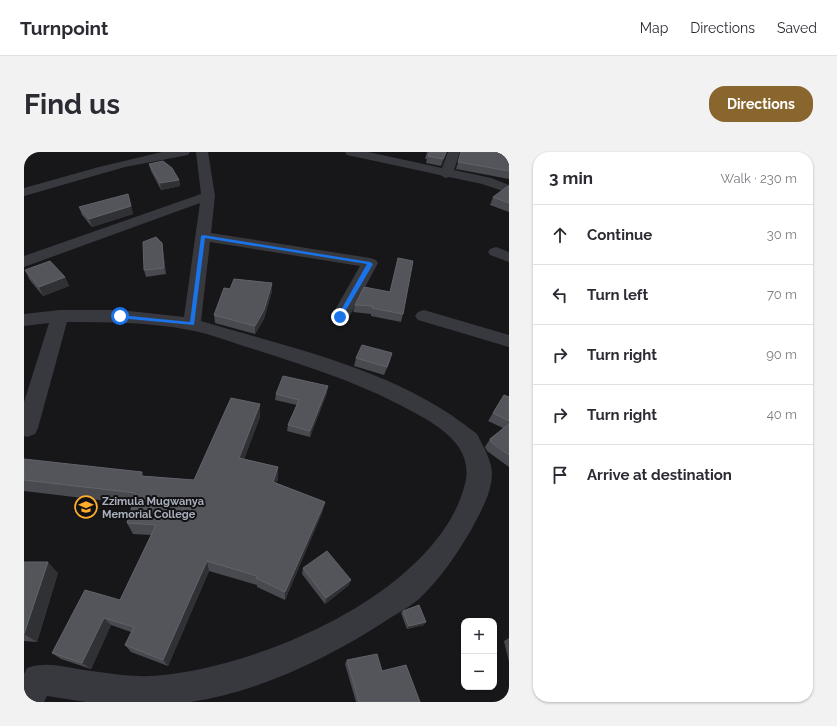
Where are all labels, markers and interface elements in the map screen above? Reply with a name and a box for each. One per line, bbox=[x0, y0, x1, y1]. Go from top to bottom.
text: Turnpoint bbox=[20, 17, 108, 39]
text: Map bbox=[640, 20, 668, 36]
text: Directions bbox=[690, 20, 755, 36]
text: Saved bbox=[777, 20, 817, 36]
button: Directions bbox=[709, 86, 813, 122]
text: Find us bbox=[24, 88, 120, 121]
text: 3 min bbox=[549, 168, 593, 188]
text: Walk · 230 m bbox=[721, 171, 797, 186]
icon: ahead bbox=[549, 224, 571, 246]
text: Continue bbox=[587, 226, 652, 244]
text: 30 m bbox=[767, 227, 797, 242]
icon: left bbox=[549, 284, 571, 306]
text: Turn left bbox=[587, 286, 648, 304]
text: 70 m bbox=[767, 287, 797, 302]
route start bbox=[111, 307, 129, 325]
route end bbox=[331, 308, 349, 326]
icon: right bbox=[549, 344, 571, 366]
text: Turn right bbox=[587, 346, 657, 364]
text: 90 m bbox=[766, 347, 797, 362]
icon: right bbox=[549, 404, 571, 426]
text: Turn right bbox=[587, 406, 657, 424]
text: 40 m bbox=[767, 407, 797, 422]
icon: arrive bbox=[549, 464, 571, 486]
text: Arrive at destination bbox=[587, 466, 732, 484]
school or university icon: Zzimula Mugwanya Memorial College bbox=[73, 494, 99, 520]
place label: Zzimula Mugwanya Memorial College bbox=[102, 495, 204, 521]
map controls bbox=[461, 618, 497, 690]
button: + bbox=[461, 618, 497, 654]
button: − bbox=[461, 654, 497, 690]

